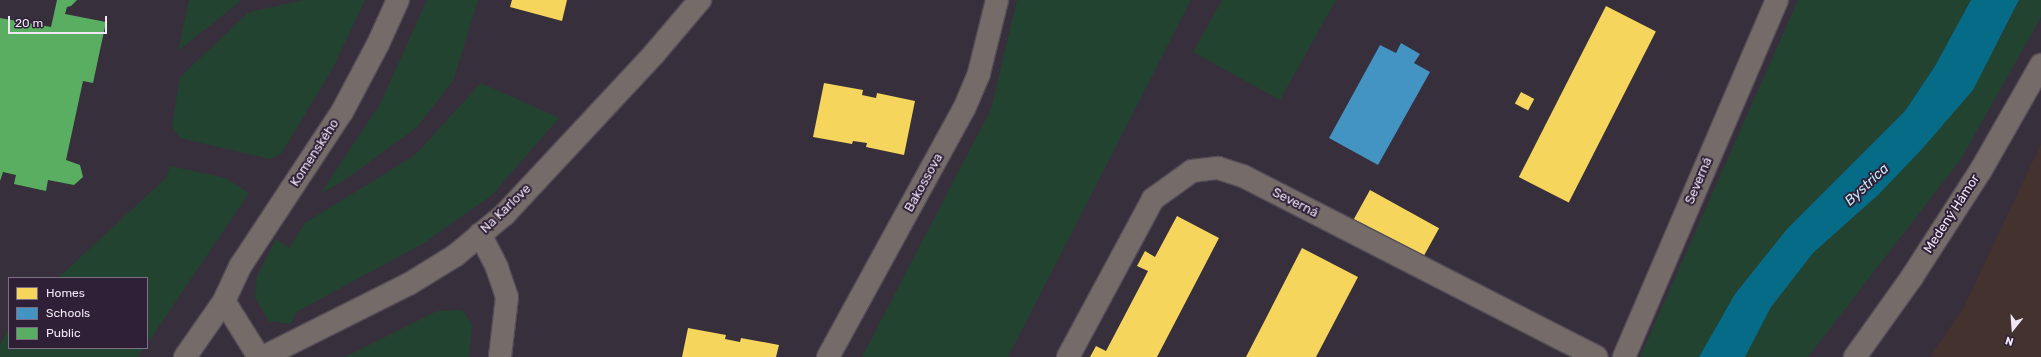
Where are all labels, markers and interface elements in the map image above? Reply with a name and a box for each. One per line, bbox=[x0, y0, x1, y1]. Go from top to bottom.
scale bar bbox=[10, 8, 109, 34]
text: 20 m bbox=[15, 16, 43, 30]
street label: Komenského bbox=[287, 116, 343, 190]
street label: Bakossova bbox=[902, 151, 946, 215]
street label: Severná bbox=[1682, 155, 1716, 207]
water label: Bystrica bbox=[1841, 160, 1893, 210]
street label: Medený Hámor bbox=[1921, 172, 1983, 256]
street label: Na Karlove bbox=[478, 181, 534, 237]
street label: Severná bbox=[1269, 185, 1321, 221]
legend bbox=[8, 277, 148, 349]
text: Homes bbox=[46, 286, 85, 300]
text: Schools bbox=[46, 306, 90, 320]
north arrow bbox=[1993, 309, 2033, 349]
text: Public bbox=[46, 326, 81, 340]
text: N bbox=[2004, 334, 2015, 348]

